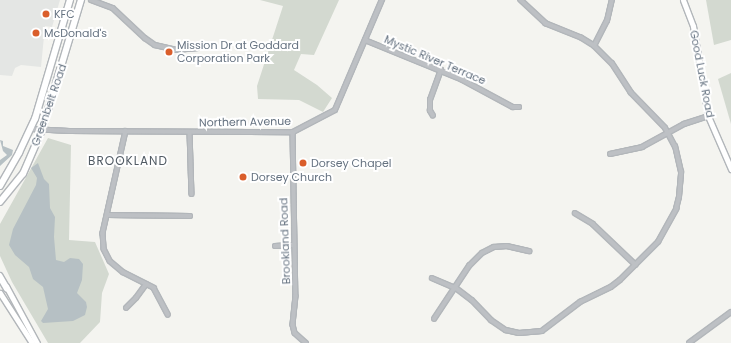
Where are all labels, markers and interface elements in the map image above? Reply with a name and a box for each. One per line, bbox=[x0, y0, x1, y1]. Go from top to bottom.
place label: KFC bbox=[54, 7, 75, 21]
marker: KFC bbox=[41, 9, 51, 19]
place label: McDonald's bbox=[44, 26, 107, 40]
marker: McDonald's bbox=[31, 28, 41, 38]
street label: Good Luck Road bbox=[687, 29, 717, 119]
street label: Mystic River Terrace bbox=[382, 33, 488, 87]
place label: Mission Dr at Goddard Corporation Park bbox=[177, 39, 299, 65]
marker: Mission Dr at Goddard Corporation Park bbox=[164, 47, 174, 57]
street label: Greenbelt Road bbox=[29, 62, 69, 148]
street label: Northern Avenue bbox=[199, 115, 291, 129]
district label: BROOKLAND bbox=[88, 154, 168, 168]
place label: Dorsey Chapel bbox=[311, 156, 392, 170]
marker: Dorsey Chapel bbox=[298, 158, 308, 168]
place label: Dorsey Church bbox=[251, 170, 332, 184]
marker: Dorsey Church bbox=[238, 172, 248, 182]
street label: Brookland Road bbox=[277, 197, 293, 285]

